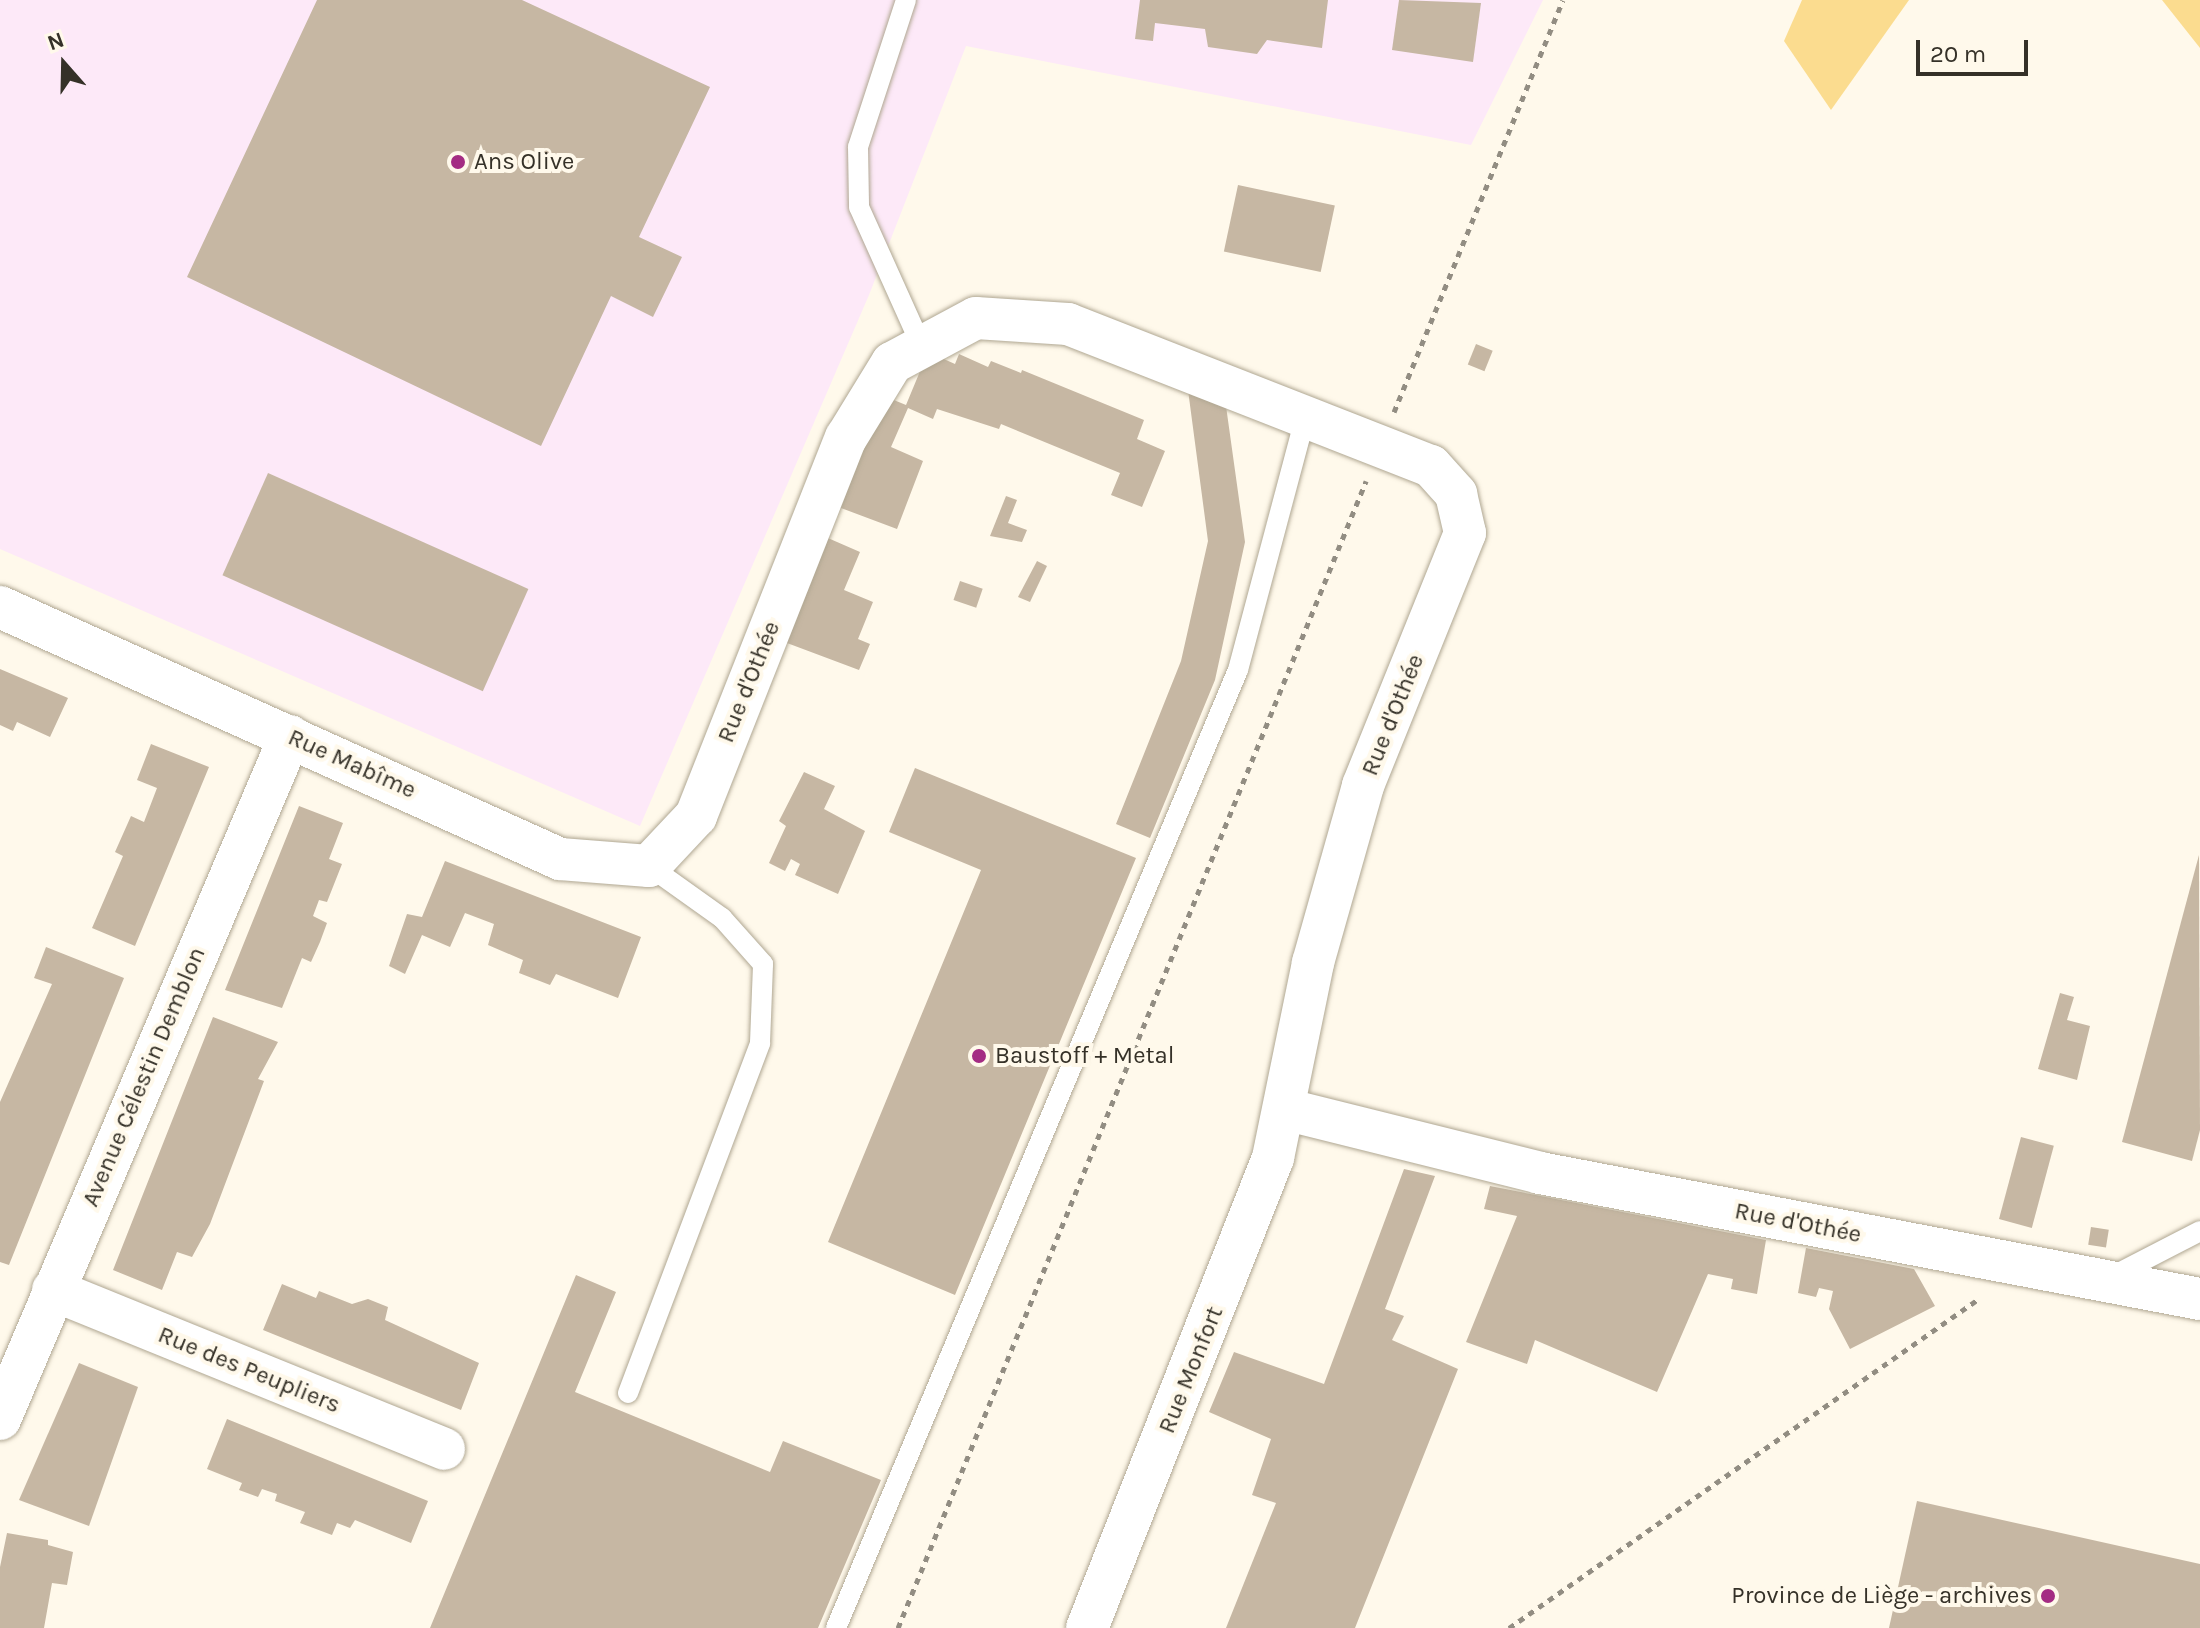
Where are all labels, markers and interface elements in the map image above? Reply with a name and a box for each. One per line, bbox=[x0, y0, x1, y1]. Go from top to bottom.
north arrow bbox=[24, 24, 104, 104]
scale bar bbox=[1920, 24, 2032, 74]
text: N bbox=[44, 27, 68, 56]
text: 20 m bbox=[1930, 40, 1986, 68]
place label: Ans Olive bbox=[474, 148, 574, 176]
marker: Ans Olive bbox=[449, 153, 467, 171]
street label: Rue d'Othée bbox=[712, 617, 786, 747]
street label: Rue d'Othée bbox=[1356, 650, 1430, 780]
street label: Rue Mabîme bbox=[284, 723, 420, 805]
street label: Avenue Célestin Demblon bbox=[76, 943, 212, 1211]
place label: Baustoff + Metal bbox=[995, 1042, 1174, 1070]
marker: Baustoff + Metal bbox=[970, 1047, 988, 1065]
street label: Rue d'Othée bbox=[1732, 1197, 1864, 1249]
street label: Rue Monfort bbox=[1153, 1302, 1229, 1438]
street label: Rue des Peupliers bbox=[154, 1320, 344, 1420]
place label: Province de Liège - archives bbox=[1731, 1582, 2032, 1610]
marker: Province de Liège - archives bbox=[2039, 1587, 2057, 1605]

